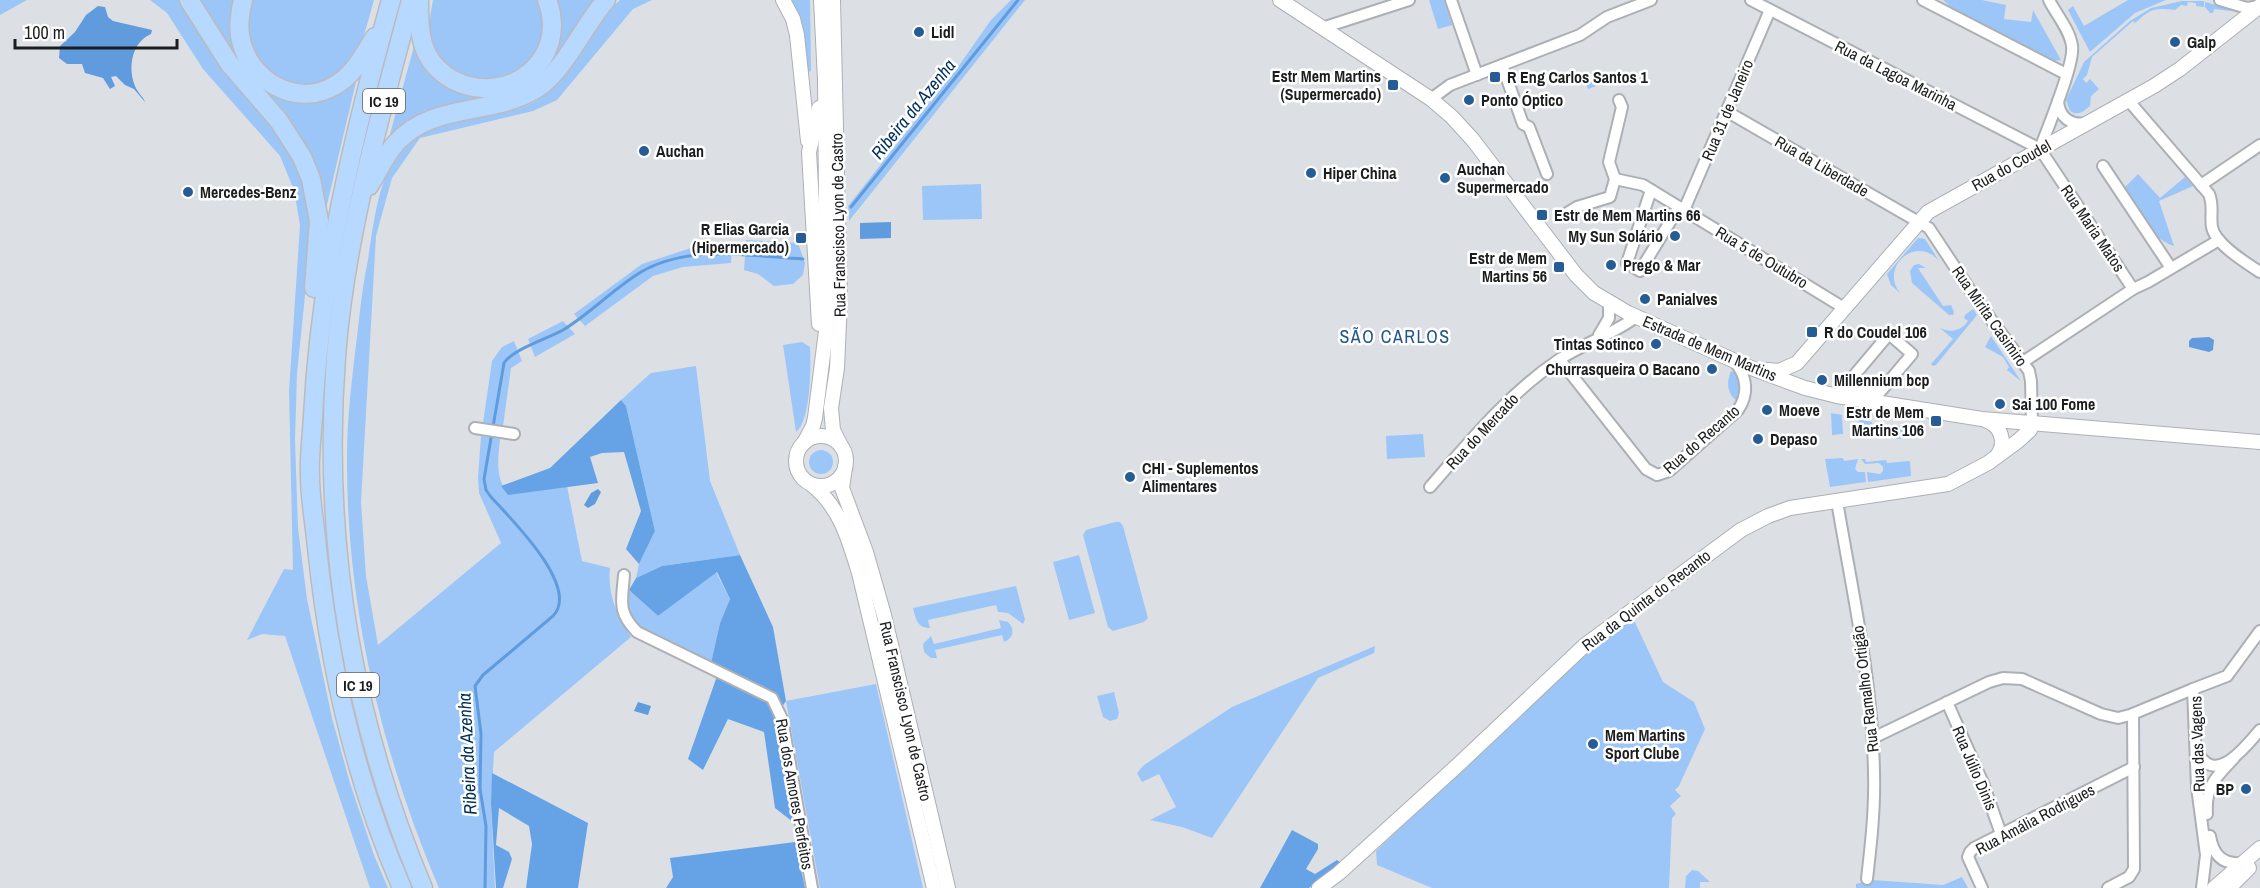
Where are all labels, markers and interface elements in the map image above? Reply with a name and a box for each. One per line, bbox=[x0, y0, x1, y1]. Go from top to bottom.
scale bar bbox=[15, 12, 177, 50]
text: 100 m bbox=[24, 20, 65, 45]
place label: Lidl bbox=[931, 21, 954, 43]
marker: Lidl bbox=[912, 25, 926, 39]
place label: Galp bbox=[2187, 31, 2216, 53]
street label: Rua da Lagoa Marinha bbox=[1831, 35, 1961, 116]
marker: Galp bbox=[2168, 35, 2182, 49]
water label: Ribeira da Azenha bbox=[865, 54, 961, 164]
street label: Rua 31 de Janeiro bbox=[1696, 56, 1758, 164]
place label: Estr Mem Martins (Supermercado) bbox=[1272, 65, 1381, 105]
place label: R Eng Carlos Santos 1 bbox=[1507, 66, 1648, 88]
marker: R Eng Carlos Santos 1 bbox=[1488, 70, 1502, 84]
marker: Estr Mem Martins (Supermercado) bbox=[1386, 78, 1400, 92]
road number: IC 19 bbox=[363, 89, 405, 113]
place label: Ponto Óptico bbox=[1481, 89, 1563, 111]
marker: Ponto Óptico bbox=[1462, 93, 1476, 107]
street label: Rua da Liberdade bbox=[1771, 130, 1873, 202]
street label: Rua Franscisco Lyon de Castro bbox=[825, 133, 851, 317]
street label: Rua do Coudel bbox=[1967, 134, 2055, 196]
place label: Auchan bbox=[656, 140, 704, 162]
marker: Auchan bbox=[637, 144, 651, 158]
place label: Auchan Supermercado bbox=[1457, 158, 1549, 198]
place label: Hiper China bbox=[1323, 162, 1397, 184]
marker: Hiper China bbox=[1304, 166, 1318, 180]
marker: Auchan Supermercado bbox=[1438, 171, 1452, 185]
street label: Rua Maria Matos bbox=[2056, 180, 2130, 276]
place label: Mercedes-Benz bbox=[200, 181, 297, 203]
marker: Mercedes-Benz bbox=[181, 185, 195, 199]
place label: Estr de Mem Martins 66 bbox=[1554, 204, 1701, 226]
marker: Estr de Mem Martins 66 bbox=[1535, 208, 1549, 222]
place label: R Elias Garcia (Hipermercado) bbox=[692, 218, 790, 258]
street label: Rua 5 de Outubro bbox=[1712, 221, 1812, 293]
place label: My Sun Solário bbox=[1568, 225, 1663, 247]
marker: My Sun Solário bbox=[1668, 229, 1682, 243]
marker: R Elias Garcia (Hipermercado) bbox=[794, 231, 808, 245]
place label: Estr de Mem Martins 56 bbox=[1469, 247, 1547, 287]
place label: Prego & Mar bbox=[1623, 254, 1701, 276]
marker: Prego & Mar bbox=[1604, 258, 1618, 272]
marker: Estr de Mem Martins 56 bbox=[1552, 260, 1566, 274]
street label: Rua Mirita Casimiro bbox=[1947, 261, 2033, 371]
place label: Panialves bbox=[1657, 288, 1718, 310]
marker: Panialves bbox=[1638, 292, 1652, 306]
street label: Estrada de Mem Martins bbox=[1640, 310, 1780, 386]
place label: R do Coudel 106 bbox=[1824, 321, 1927, 343]
district label: SÃO CARLOS bbox=[1340, 324, 1450, 349]
marker: R do Coudel 106 bbox=[1805, 325, 1819, 339]
place label: Tintas Sotinco bbox=[1554, 333, 1644, 355]
marker: Tintas Sotinco bbox=[1649, 337, 1663, 351]
place label: Churrasqueira O Bacano bbox=[1545, 358, 1700, 380]
marker: Churrasqueira O Bacano bbox=[1705, 362, 1719, 376]
place label: Millennium bcp bbox=[1834, 369, 1930, 391]
marker: Millennium bcp bbox=[1815, 373, 1829, 387]
street label: Rua do Mercado bbox=[1441, 388, 1523, 474]
place label: Sai 100 Fome bbox=[2012, 393, 2095, 415]
marker: Sai 100 Fome bbox=[1993, 397, 2007, 411]
place label: Moeve bbox=[1779, 399, 1820, 421]
street label: Rua do Recanto bbox=[1658, 400, 1744, 478]
place label: Estr de Mem Martins 106 bbox=[1846, 401, 1924, 441]
marker: Moeve bbox=[1760, 403, 1774, 417]
marker: Estr de Mem Martins 106 bbox=[1929, 414, 1943, 428]
place label: Depaso bbox=[1770, 428, 1817, 450]
marker: Depaso bbox=[1751, 432, 1765, 446]
place label: CHI - Suplementos Alimentares bbox=[1142, 457, 1259, 497]
marker: CHI - Suplementos Alimentares bbox=[1123, 470, 1137, 484]
street label: Rua da Quinta do Recanto bbox=[1577, 544, 1715, 656]
street label: Rua Franscisco Lyon de Castro bbox=[875, 619, 937, 803]
street label: Rua Ramalho Ortigão bbox=[1846, 624, 1884, 754]
road number: IC 19 bbox=[337, 673, 379, 697]
water label: Ribeira da Azenha bbox=[451, 692, 483, 816]
street label: Rua das Vagens bbox=[2184, 696, 2210, 792]
street label: Rua dos Amores Perfeitos bbox=[771, 717, 819, 871]
street label: Rua Júlio Dinis bbox=[1947, 722, 2003, 814]
place label: Mem Martins Sport Clube bbox=[1605, 724, 1685, 764]
marker: Mem Martins Sport Clube bbox=[1586, 737, 1600, 751]
street label: Rua Amália Rodrigues bbox=[1972, 778, 2098, 860]
place label: BP bbox=[2216, 778, 2234, 800]
marker: BP bbox=[2239, 782, 2253, 796]

